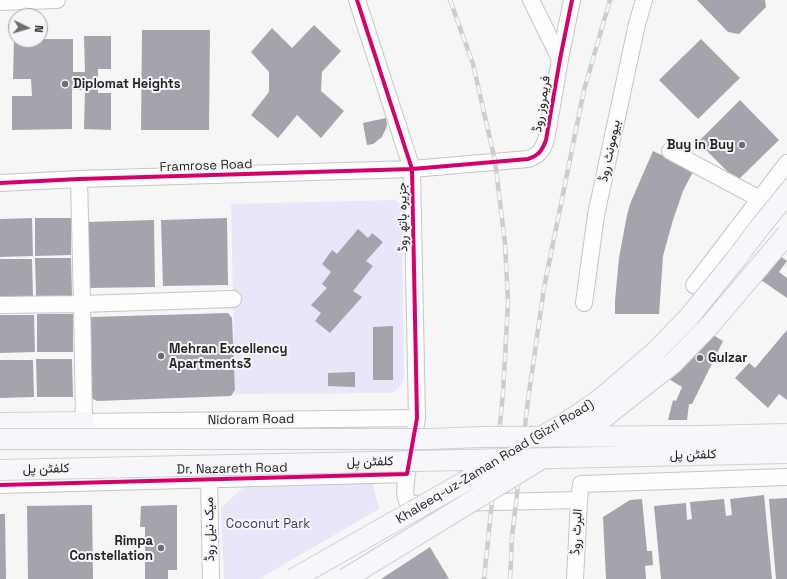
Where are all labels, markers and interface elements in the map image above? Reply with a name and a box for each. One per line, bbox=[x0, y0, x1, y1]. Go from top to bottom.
north arrow bbox=[8, 8, 48, 48]
text: N bbox=[32, 25, 46, 33]
street label: فریمروز روڈ bbox=[530, 75, 554, 133]
place label: Diplomat Heights bbox=[73, 76, 181, 92]
marker: Diplomat Heights bbox=[60, 79, 70, 89]
street label: بیومونٹ روڈ bbox=[596, 119, 624, 183]
place label: Buy in Buy bbox=[667, 137, 734, 153]
marker: Buy in Buy bbox=[737, 140, 747, 150]
street label: Framrose Road bbox=[159, 157, 253, 175]
street label: جزیرہ باتھ روڈ bbox=[395, 182, 411, 252]
place label: Mehran Excellency Apartments3 bbox=[169, 341, 287, 372]
place label: Gulzar bbox=[708, 350, 747, 366]
marker: Mehran Excellency Apartments3 bbox=[156, 351, 166, 361]
marker: Gulzar bbox=[695, 353, 705, 363]
street label: Khaleeq-uz-Zaman Road (Gizri Road) bbox=[393, 397, 597, 527]
street label: Nidoram Road bbox=[207, 411, 295, 429]
street label: کلفٹن پل bbox=[670, 447, 716, 463]
street label: کلفٹن پل bbox=[347, 454, 393, 470]
street label: Dr. Nazareth Road bbox=[176, 460, 288, 478]
street label: کلفٹن پل bbox=[23, 461, 69, 477]
street label: میک نیل روڈ bbox=[202, 497, 218, 561]
street label: البرٹ روڈ bbox=[568, 509, 586, 555]
park label: Coconut Park bbox=[226, 516, 310, 532]
place label: Rimpa Constellation bbox=[69, 533, 153, 564]
marker: Rimpa Constellation bbox=[156, 543, 166, 553]

